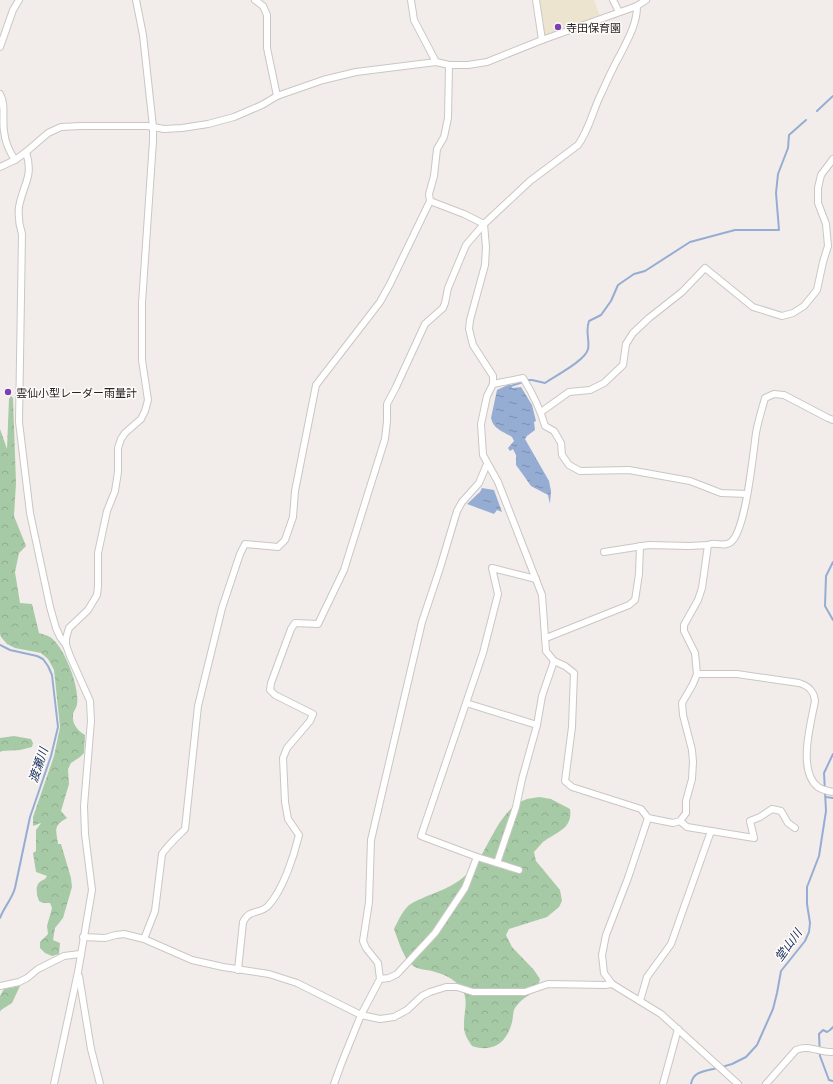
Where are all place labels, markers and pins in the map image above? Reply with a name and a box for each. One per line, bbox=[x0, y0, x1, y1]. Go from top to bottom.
place label: 寺田保育園 bbox=[566, 20, 621, 35]
marker: 寺田保育園 bbox=[553, 22, 563, 32]
place label: 雲仙小型レーダー雨量計 bbox=[16, 385, 137, 400]
marker: 雲仙小型レーダー雨量計 bbox=[3, 387, 13, 397]

